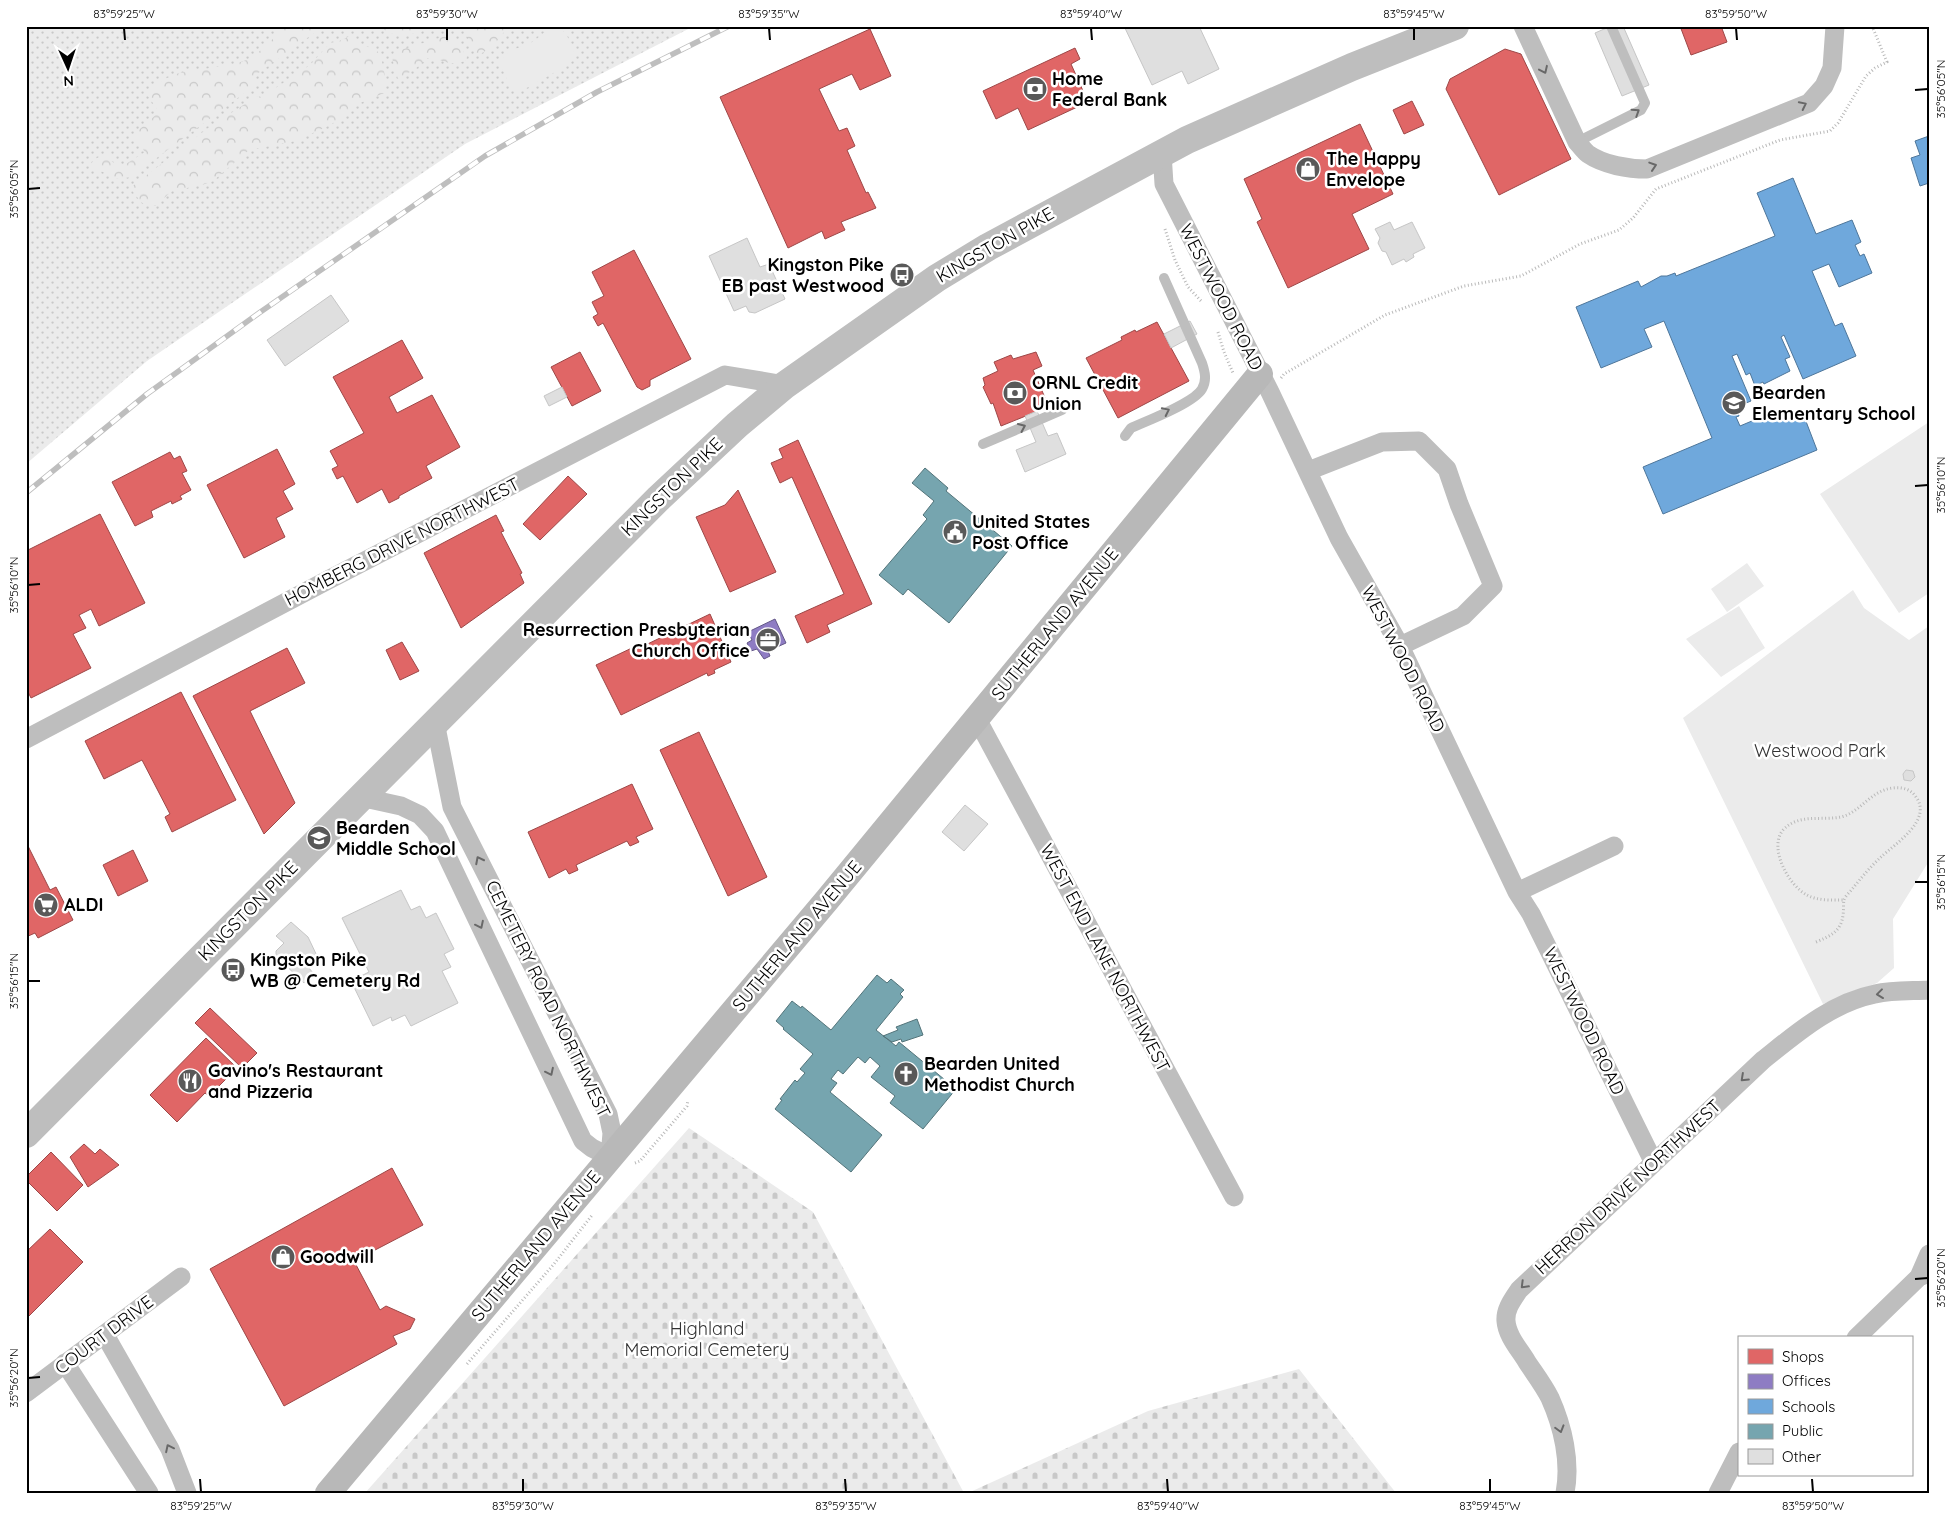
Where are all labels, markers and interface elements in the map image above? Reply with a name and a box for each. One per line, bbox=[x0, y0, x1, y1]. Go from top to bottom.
text: 83°59'25"W bbox=[93, 6, 155, 21]
text: 83°59'30"W bbox=[416, 6, 478, 21]
text: 83°59'35"W bbox=[738, 6, 800, 21]
text: 83°59'40"W bbox=[1060, 6, 1122, 21]
text: 83°59'45"W bbox=[1383, 6, 1445, 21]
text: 83°59'50"W bbox=[1705, 6, 1767, 21]
north arrow bbox=[42, 42, 92, 92]
text: 35°56'05"N bbox=[1933, 59, 1948, 119]
one-way arrow bbox=[1538, 65, 1548, 74]
place label: Home Federal Bank bbox=[1052, 67, 1167, 111]
text: N bbox=[63, 72, 74, 90]
bank icon: Home Federal Bank bbox=[1022, 76, 1048, 102]
one-way arrow bbox=[1798, 101, 1807, 111]
one-way arrow bbox=[1630, 108, 1639, 118]
place label: The Happy Envelope bbox=[1326, 147, 1421, 191]
shop icon: The Happy Envelope bbox=[1295, 156, 1321, 182]
text: 35°56'05"N bbox=[6, 159, 21, 219]
one-way arrow bbox=[1648, 162, 1656, 172]
street label: KINGSTON PIKE bbox=[932, 202, 1058, 288]
street label: WESTWOOD ROAD bbox=[1174, 220, 1268, 374]
place label: Kingston Pike EB past Westwood bbox=[722, 253, 884, 297]
bus stop icon: Kingston Pike EB past Westwood bbox=[889, 262, 915, 288]
place label: ORNL Credit Union bbox=[1032, 371, 1139, 415]
bank icon: ORNL Credit Union bbox=[1002, 380, 1028, 406]
place label: Bearden Elementary School bbox=[1752, 381, 1916, 425]
school or university icon: Bearden Elementary School bbox=[1721, 390, 1747, 416]
one-way arrow bbox=[1161, 407, 1170, 418]
one-way arrow bbox=[1017, 423, 1026, 434]
street label: KINGSTON PIKE bbox=[616, 432, 727, 541]
text: 35°56'10"N bbox=[1933, 456, 1948, 514]
street label: HOMBERG DRIVE NORTHWEST bbox=[280, 472, 523, 611]
place label: United States Post Office bbox=[972, 510, 1090, 554]
public building icon: United States Post Office bbox=[942, 519, 968, 545]
street label: SUTHERLAND AVENUE bbox=[986, 543, 1123, 705]
text: 35°56'10"N bbox=[6, 556, 21, 614]
street label: WESTWOOD ROAD bbox=[1356, 582, 1450, 736]
place label: Resurrection Presbyterian Church Office bbox=[523, 618, 750, 662]
office icon: Resurrection Presbyterian Church Office bbox=[755, 627, 781, 653]
park label: Westwood Park bbox=[1754, 739, 1886, 762]
place label: Bearden Middle School bbox=[336, 816, 456, 860]
school or university icon: Bearden Middle School bbox=[306, 825, 332, 851]
street label: WEST END LANE NORTHWEST bbox=[1035, 840, 1176, 1076]
text: 35°56'15"N bbox=[1933, 854, 1948, 910]
street label: KINGSTON PIKE bbox=[193, 856, 303, 966]
one-way arrow bbox=[475, 856, 485, 865]
street label: SUTHERLAND AVENUE bbox=[727, 856, 866, 1016]
street label: CEMETERY ROAD NORTHWEST bbox=[481, 876, 616, 1121]
supermarket icon: ALDI bbox=[33, 892, 59, 918]
place label: ALDI bbox=[64, 893, 103, 916]
one-way arrow bbox=[473, 920, 484, 929]
street label: WESTWOOD ROAD bbox=[1539, 943, 1630, 1099]
place label: Kingston Pike WB @ Cemetery Rd bbox=[250, 948, 420, 992]
text: 35°56'15"N bbox=[6, 953, 21, 1009]
bus stop icon: Kingston Pike WB @ Cemetery Rd bbox=[220, 957, 246, 983]
one-way arrow bbox=[1876, 988, 1884, 999]
place label: Bearden United Methodist Church bbox=[924, 1052, 1075, 1096]
place label: Gavino's Restaurant and Pizzeria bbox=[208, 1059, 383, 1103]
church icon: Bearden United Methodist Church bbox=[893, 1061, 919, 1087]
one-way arrow bbox=[543, 1067, 554, 1076]
restaurant icon: Gavino's Restaurant and Pizzeria bbox=[177, 1068, 203, 1094]
one-way arrow bbox=[1741, 1072, 1750, 1081]
street label: HERRON DRIVE NORTHWEST bbox=[1530, 1094, 1726, 1279]
street label: SUTHERLAND AVENUE bbox=[466, 1166, 605, 1326]
shop icon: Goodwill bbox=[270, 1244, 296, 1270]
place label: Goodwill bbox=[300, 1245, 374, 1268]
text: 35°56'20"N bbox=[1933, 1248, 1948, 1308]
one-way arrow bbox=[1521, 1279, 1530, 1288]
street label: COURT DRIVE bbox=[50, 1290, 158, 1379]
park label: Highland Memorial Cemetery bbox=[625, 1317, 789, 1361]
legend bbox=[1738, 1336, 1912, 1476]
text: Shops bbox=[1782, 1347, 1824, 1366]
text: 35°56'20"N bbox=[6, 1348, 21, 1408]
text: Offices bbox=[1782, 1371, 1831, 1390]
text: Schools bbox=[1782, 1397, 1835, 1416]
text: Public bbox=[1782, 1421, 1823, 1440]
one-way arrow bbox=[1554, 1424, 1564, 1432]
one-way arrow bbox=[165, 1444, 175, 1453]
text: Other bbox=[1782, 1447, 1822, 1466]
text: 83°59'25"W bbox=[170, 1498, 232, 1513]
text: 83°59'30"W bbox=[492, 1498, 554, 1513]
text: 83°59'35"W bbox=[815, 1498, 877, 1513]
text: 83°59'40"W bbox=[1137, 1498, 1199, 1513]
text: 83°59'45"W bbox=[1459, 1498, 1521, 1513]
text: 83°59'50"W bbox=[1782, 1498, 1844, 1513]

